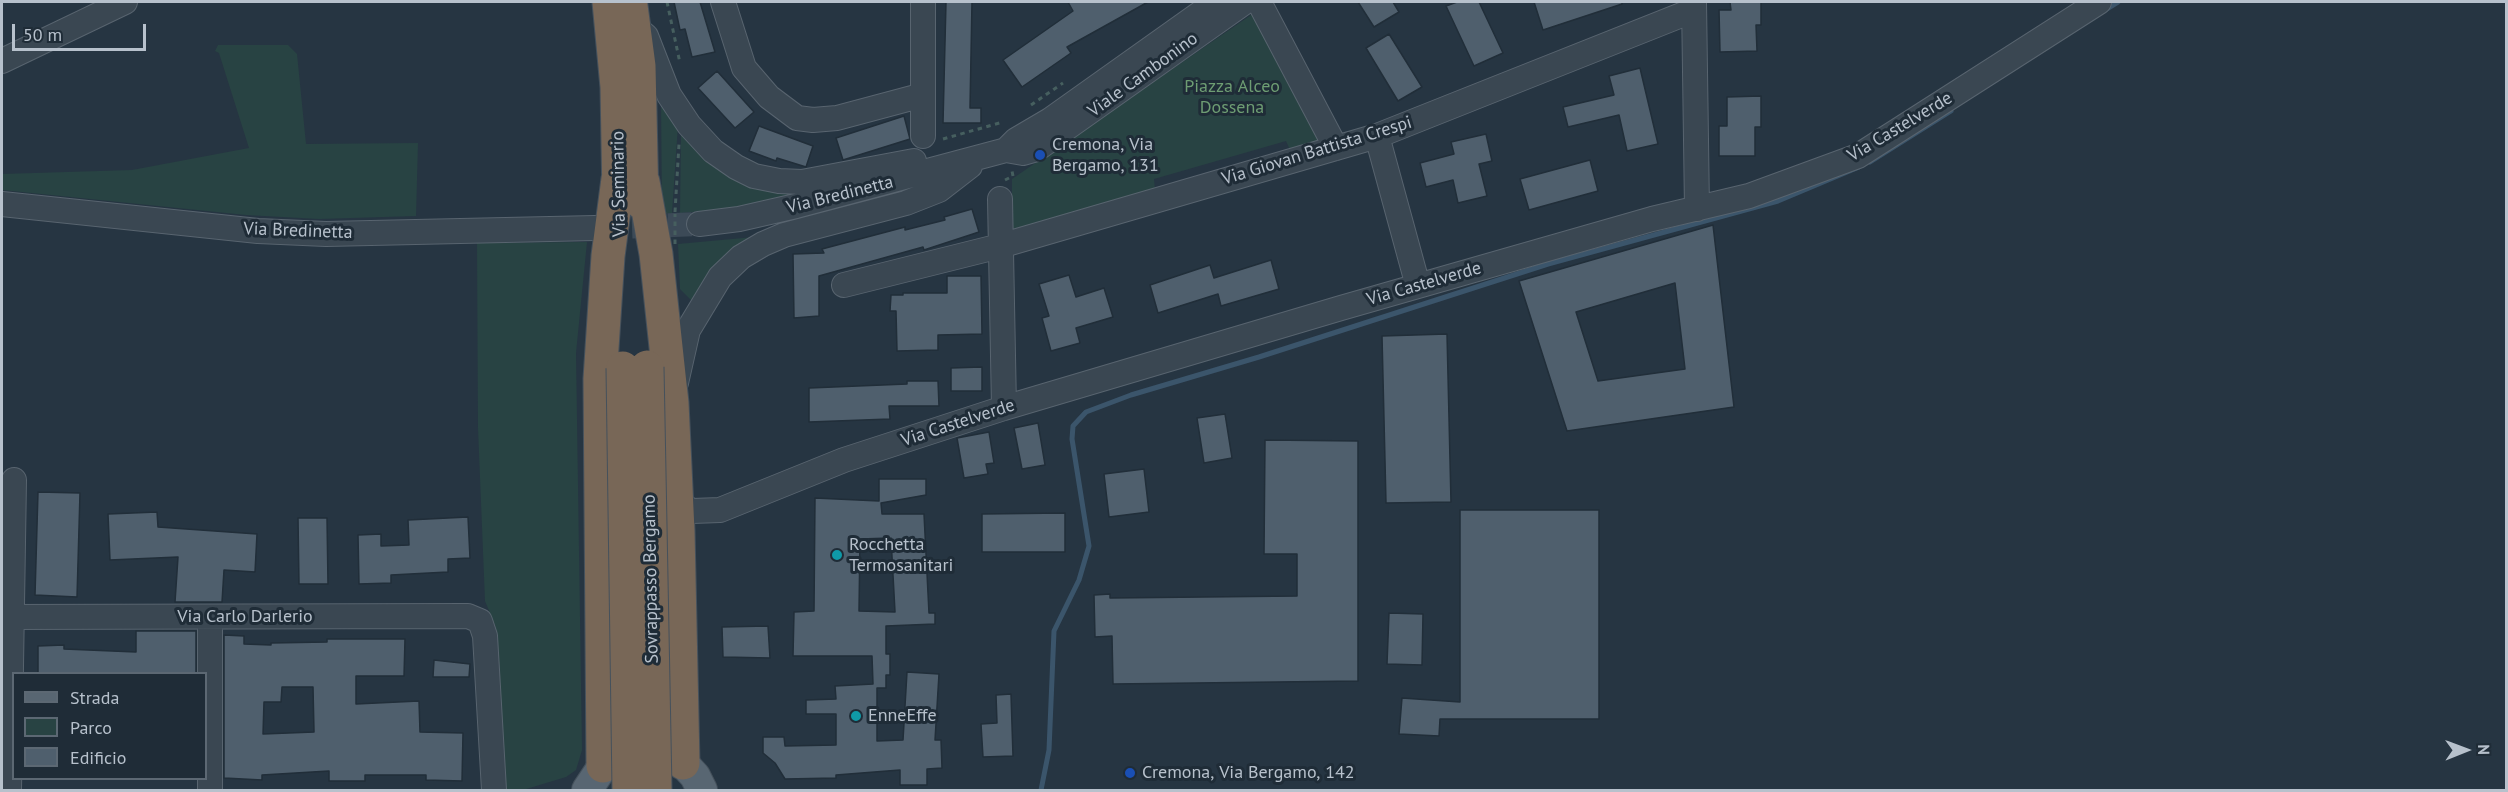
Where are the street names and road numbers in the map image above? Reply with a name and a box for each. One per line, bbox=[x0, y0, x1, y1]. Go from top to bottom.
street label: Viale Cambonino bbox=[1084, 28, 1202, 122]
street label: Via Castelverde bbox=[1844, 87, 1956, 167]
street label: Via Giovan Battista Crespi bbox=[1219, 112, 1415, 190]
street label: Via Seminario bbox=[607, 131, 631, 237]
street label: Via Bredinetta bbox=[784, 171, 896, 219]
street label: Via Bredinetta bbox=[243, 218, 353, 244]
street label: Via Castelverde bbox=[1364, 257, 1484, 311]
street label: Via Castelverde bbox=[898, 394, 1018, 452]
street label: Sovrappasso Bergamo bbox=[639, 494, 663, 664]
street label: Via Carlo Darlerio bbox=[177, 606, 313, 628]

